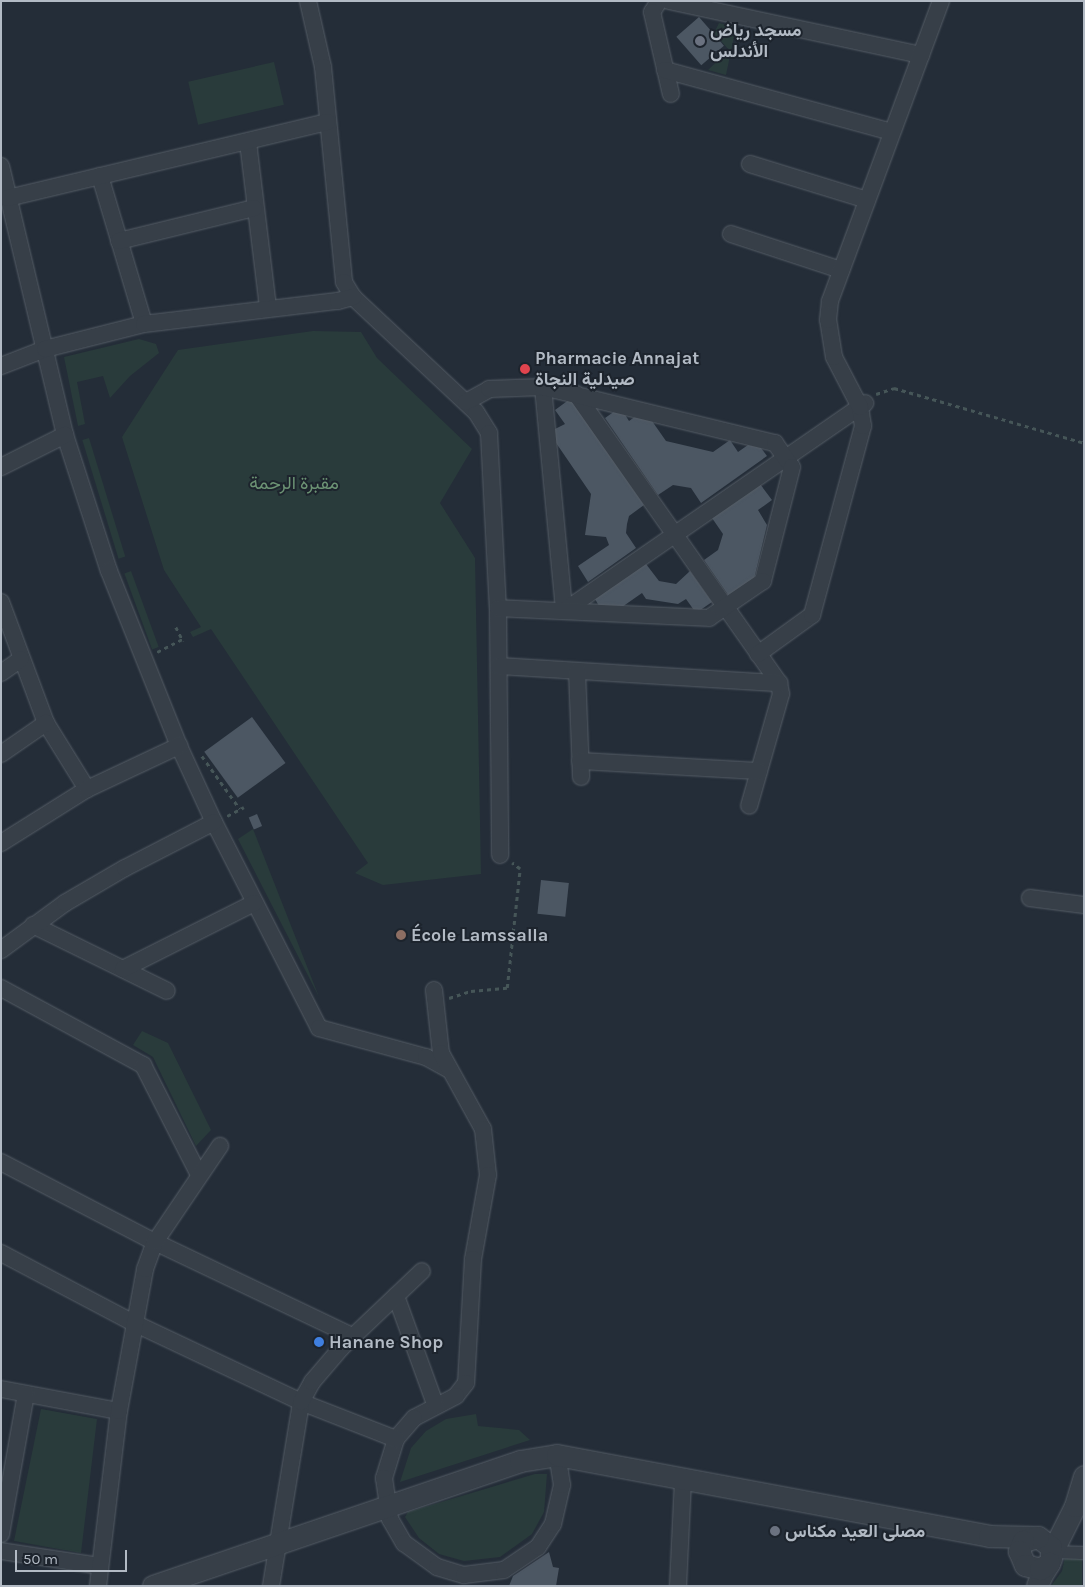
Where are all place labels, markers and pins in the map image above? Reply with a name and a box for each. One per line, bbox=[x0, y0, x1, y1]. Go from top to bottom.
place label: مسجد رياض الأندلس bbox=[710, 20, 802, 62]
marker: مسجد رياض الأندلس bbox=[694, 35, 706, 47]
place label: Pharmacie Annajat صيدلية النجاة bbox=[535, 348, 699, 390]
marker: Pharmacie Annajat صيدلية النجاة bbox=[519, 363, 531, 375]
place label: École Lamssalla bbox=[411, 924, 548, 946]
marker: École Lamssalla bbox=[395, 929, 407, 941]
place label: Hanane Shop bbox=[329, 1331, 443, 1353]
marker: Hanane Shop bbox=[313, 1336, 325, 1348]
place label: مصلى العيد مكناس bbox=[785, 1520, 925, 1542]
marker: مصلى العيد مكناس bbox=[769, 1525, 781, 1537]

